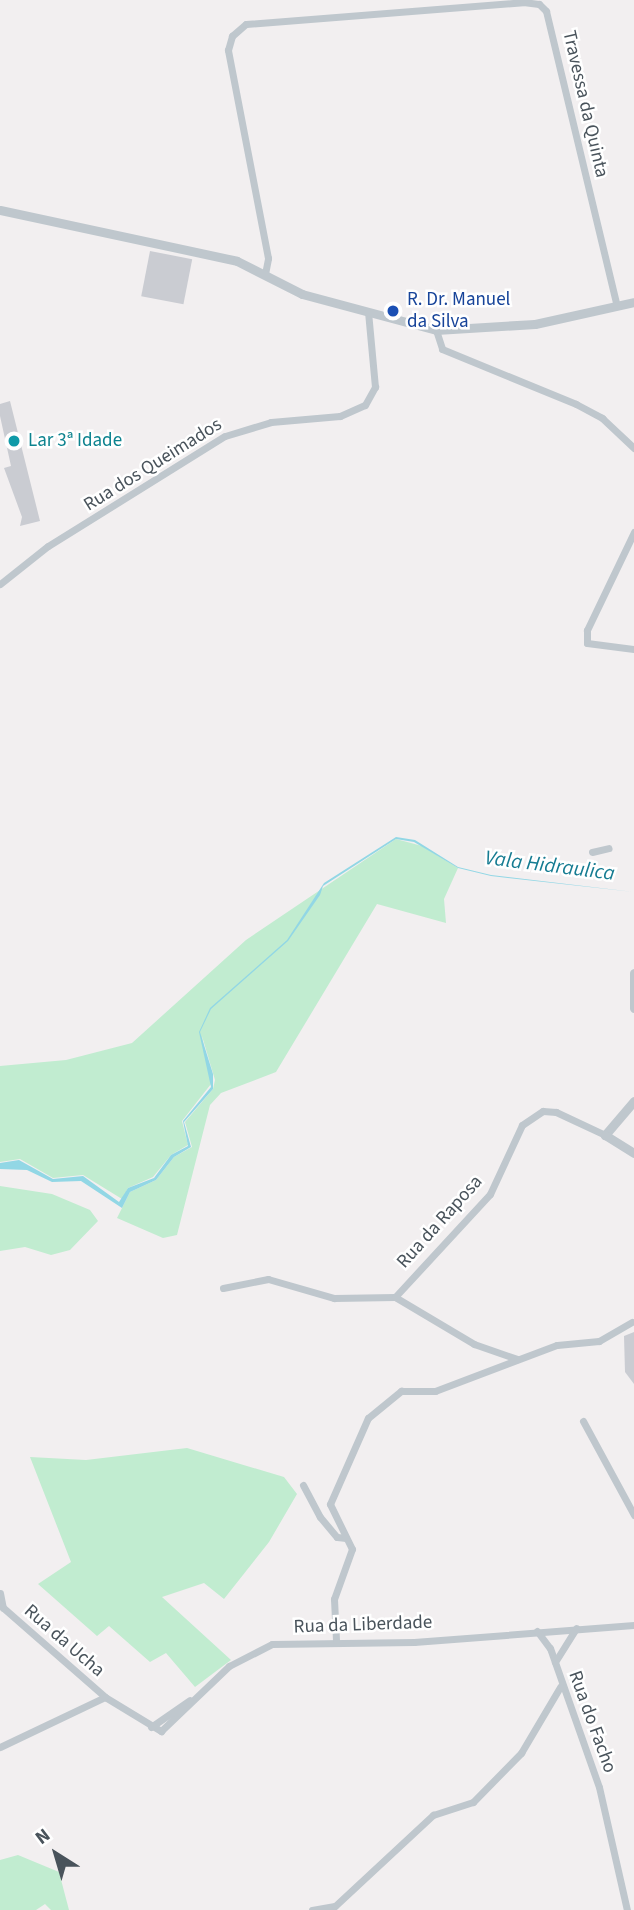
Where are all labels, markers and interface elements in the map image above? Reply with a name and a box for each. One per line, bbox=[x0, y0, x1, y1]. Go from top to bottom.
street label: Travessa da Quinta bbox=[557, 28, 613, 180]
place label: R. Dr. Manuel da Silva bbox=[407, 289, 510, 333]
marker: R. Dr. Manuel da Silva bbox=[385, 303, 401, 319]
street label: Rua dos Queimados bbox=[80, 413, 226, 517]
place label: Lar 3ª Idade bbox=[28, 430, 122, 452]
marker: Lar 3ª Idade bbox=[6, 433, 22, 449]
water label: Vala Hidraulica bbox=[484, 845, 616, 885]
street label: Rua da Raposa bbox=[392, 1171, 488, 1273]
street label: Rua da Ucha bbox=[19, 1600, 109, 1682]
street label: Rua da Liberdade bbox=[293, 1611, 433, 1639]
street label: Rua do Facho bbox=[563, 1668, 621, 1776]
north arrow bbox=[21, 1819, 91, 1889]
text: N bbox=[30, 1822, 56, 1851]

